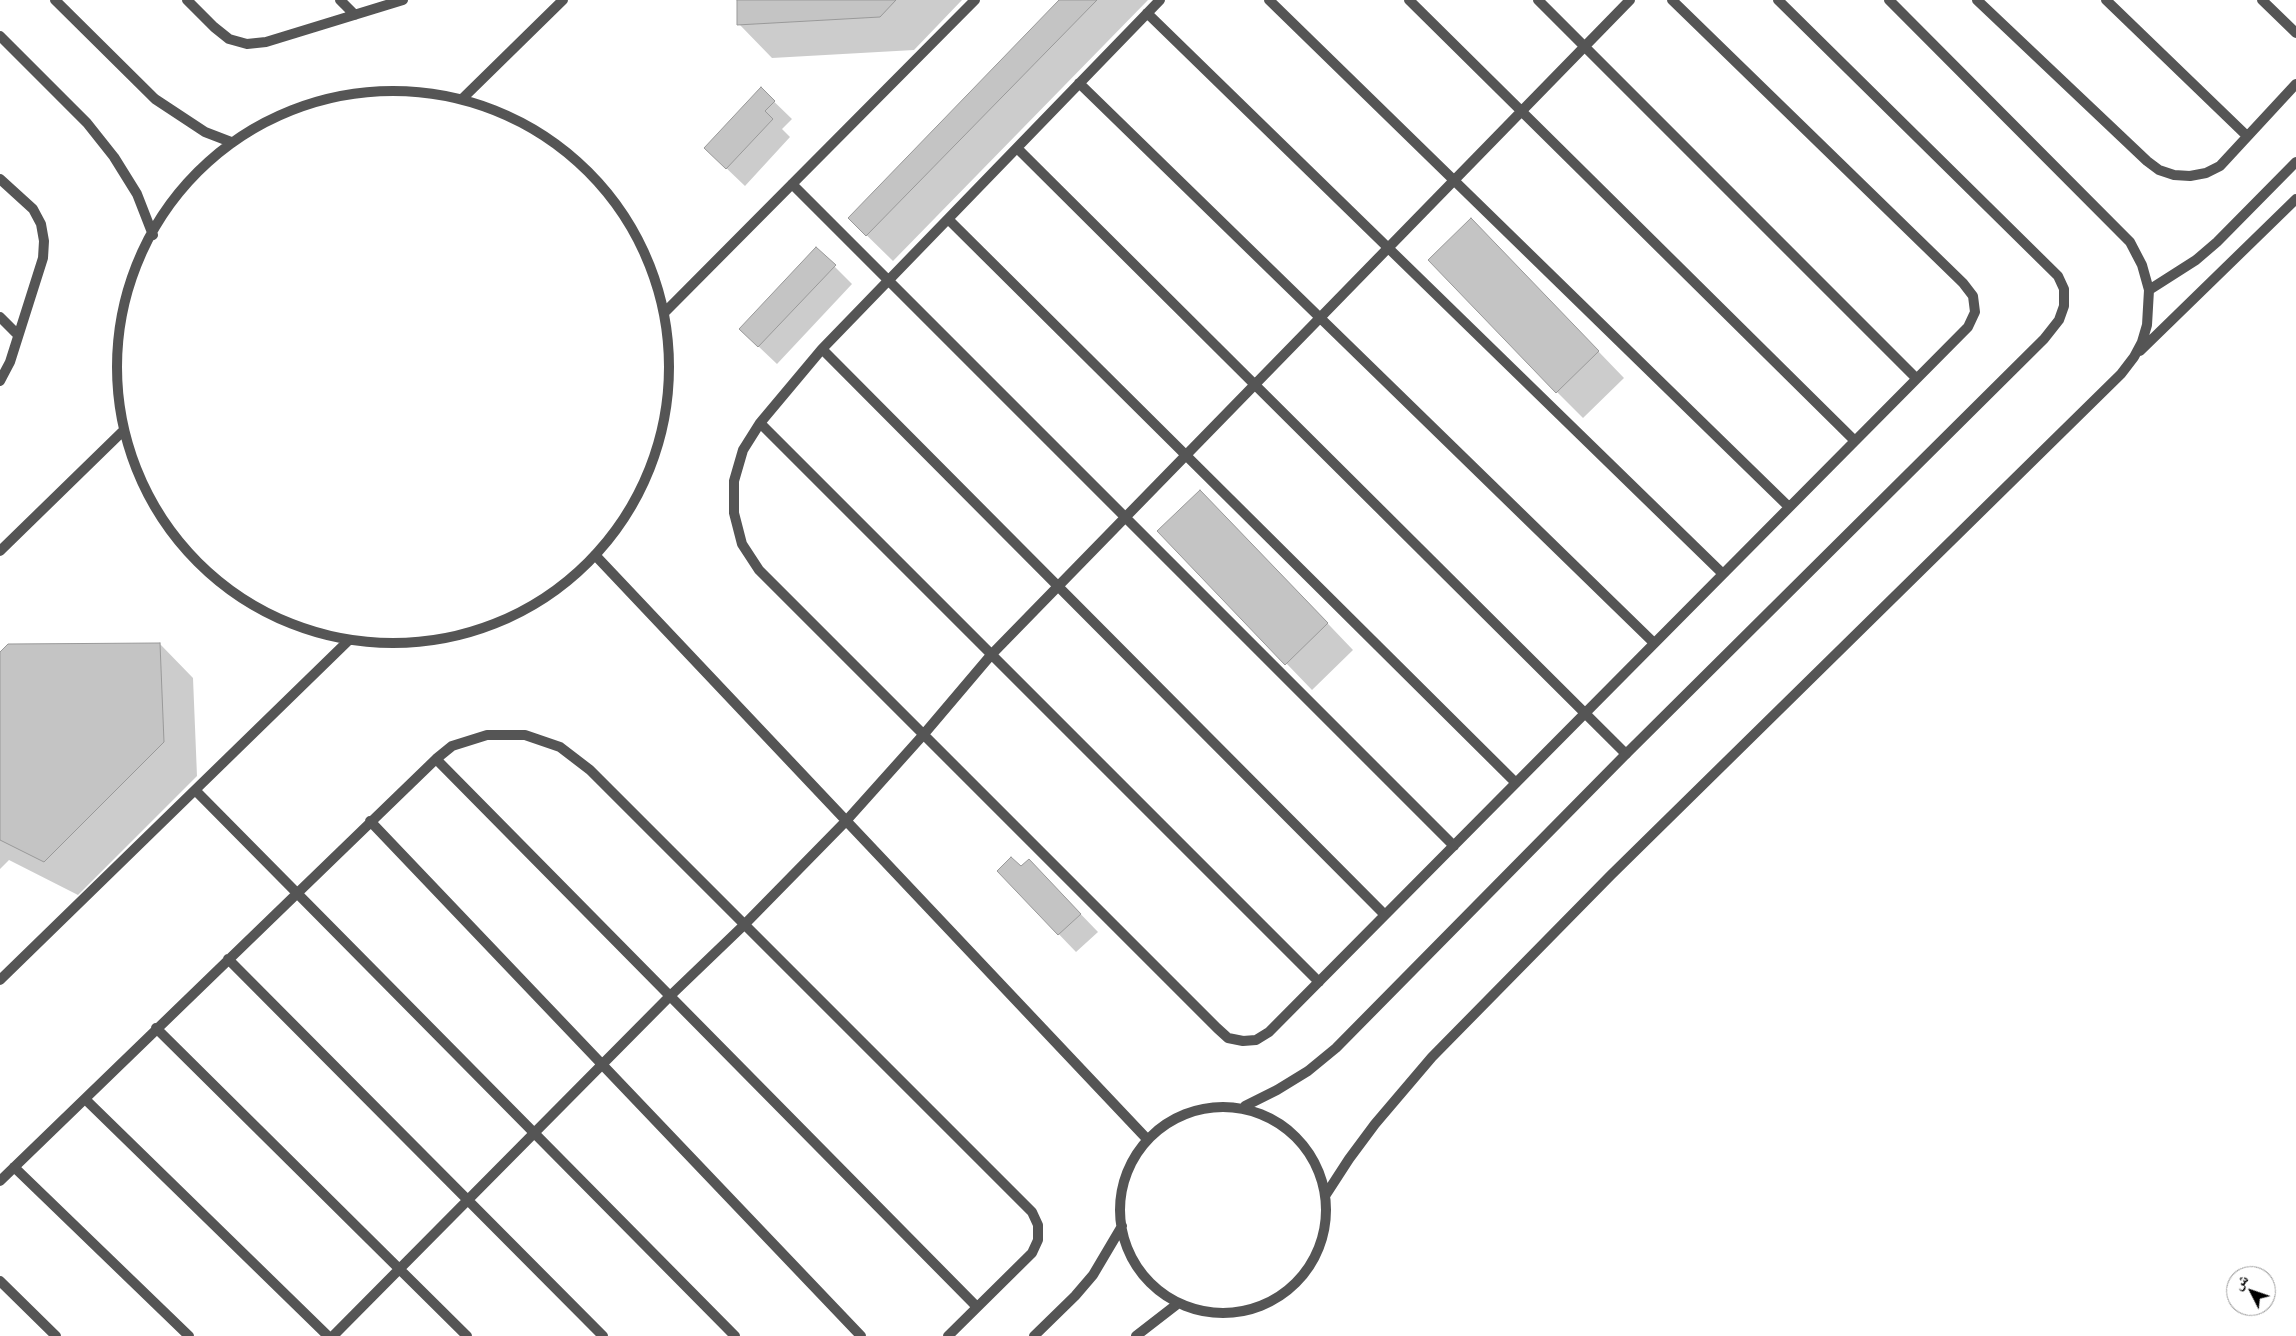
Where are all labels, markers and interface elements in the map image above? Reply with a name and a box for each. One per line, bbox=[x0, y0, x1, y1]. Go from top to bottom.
north arrow bbox=[2226, 1266, 2276, 1316]
text: ش bbox=[2229, 1270, 2252, 1293]

